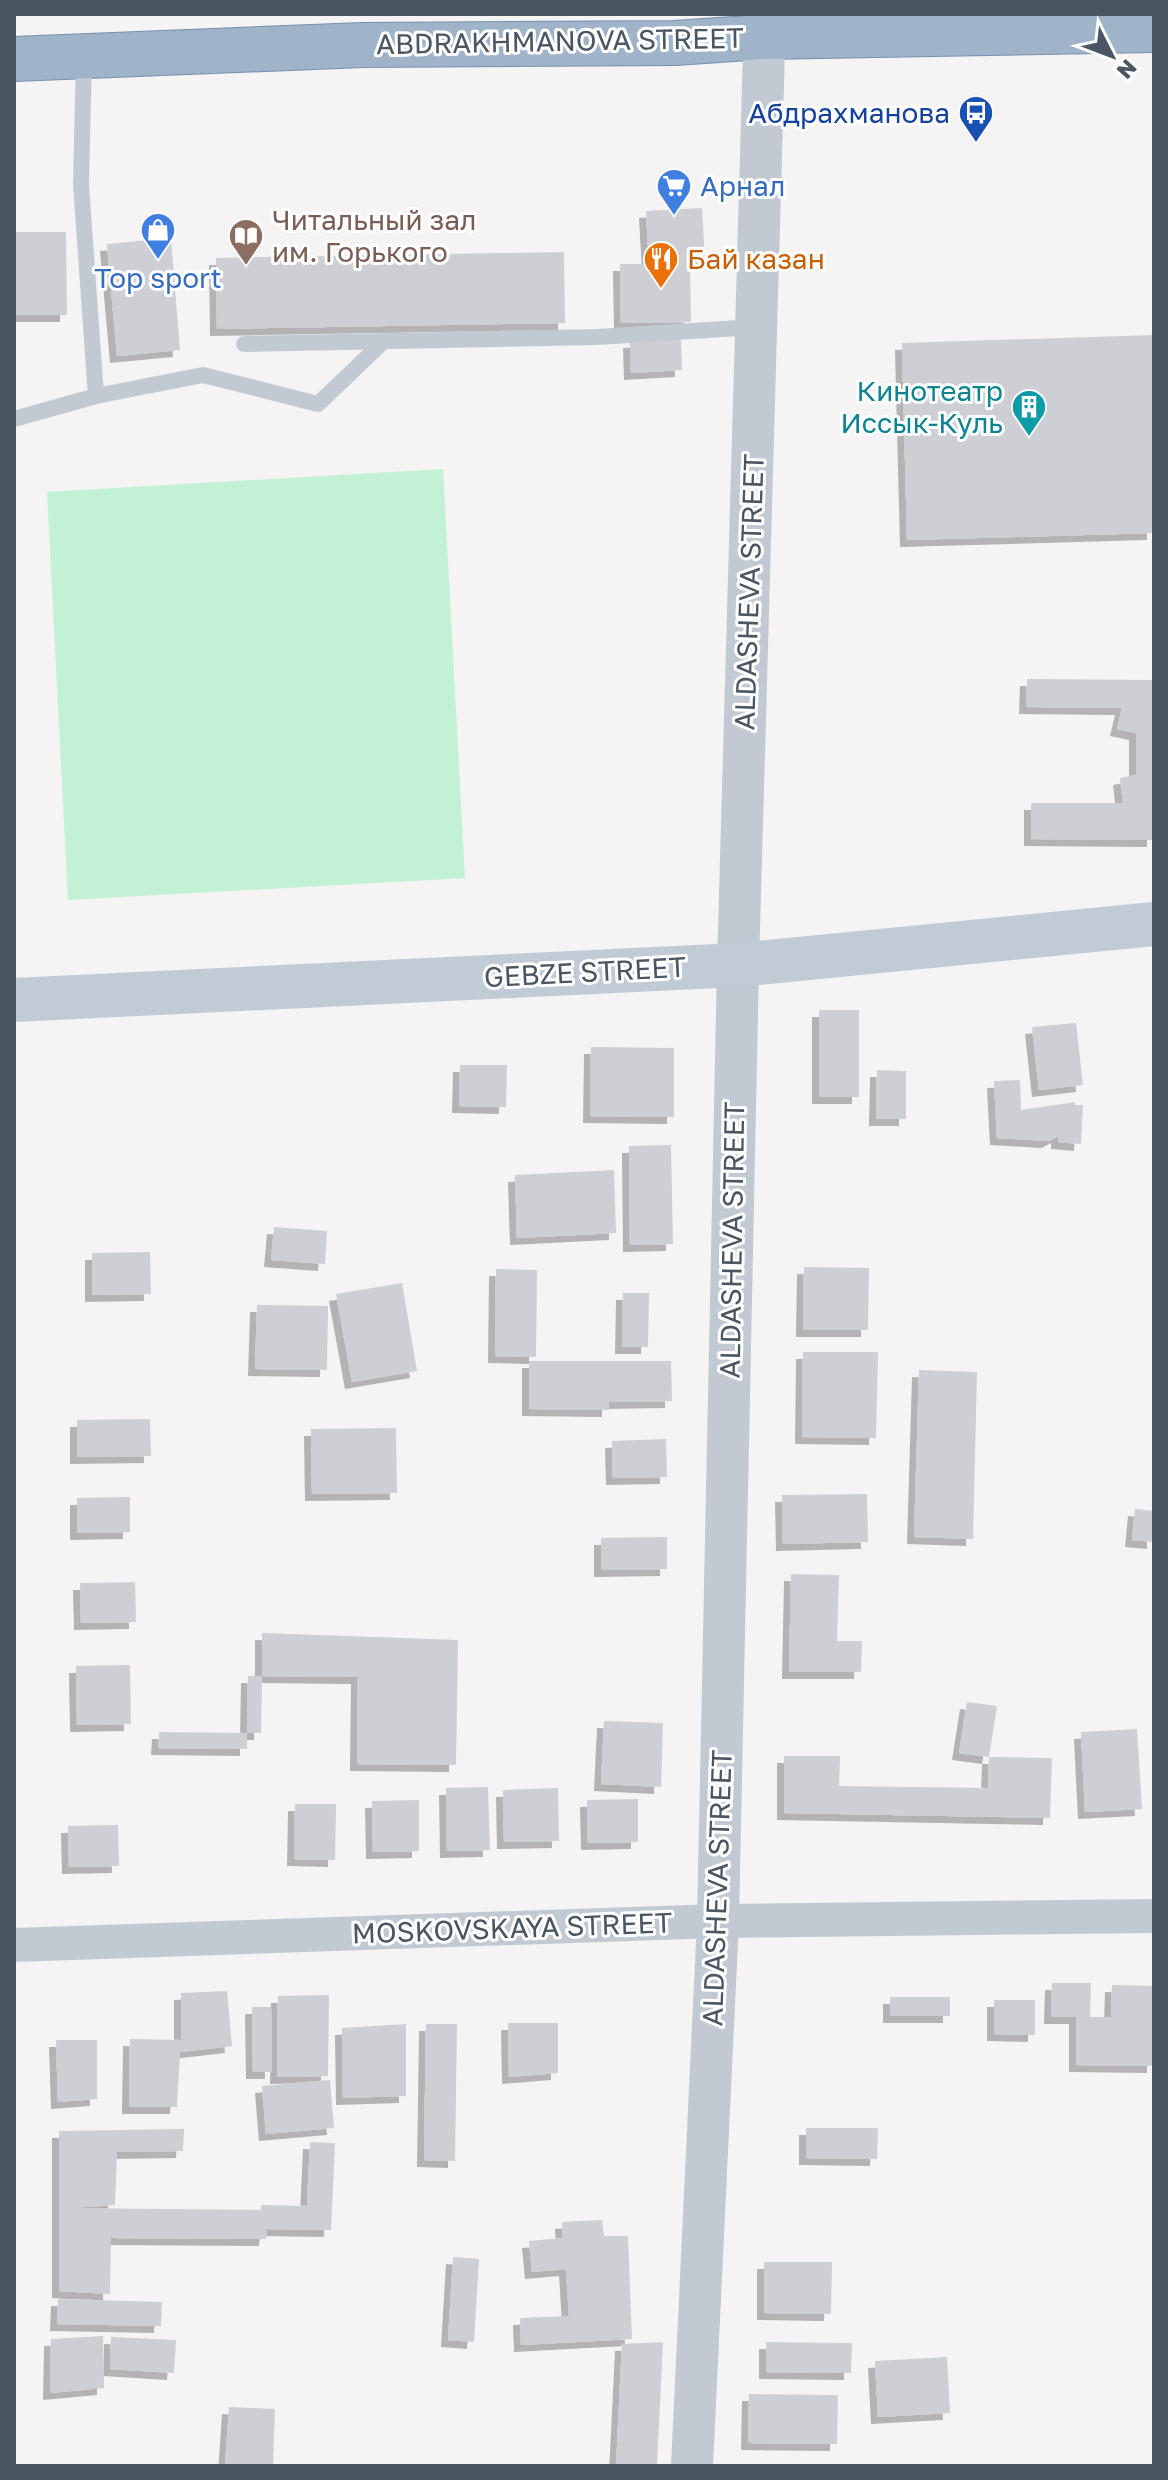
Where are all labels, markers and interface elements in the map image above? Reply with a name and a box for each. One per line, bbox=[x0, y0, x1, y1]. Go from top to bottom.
north arrow bbox=[1072, 16, 1152, 96]
street label: ABDRAKHMANOVA STREET bbox=[376, 21, 744, 60]
text: N bbox=[1112, 54, 1143, 85]
bus stop icon: Абдрахманова bbox=[957, 94, 995, 144]
place label: Абдрахманова bbox=[748, 96, 950, 129]
supermarket icon: Арнал bbox=[655, 167, 693, 217]
place label: Арнал bbox=[700, 169, 785, 202]
place label: Читальный зал им. Горького bbox=[272, 203, 476, 268]
shop icon: Top sport bbox=[139, 211, 177, 261]
library icon: Читальный зал им. Горького bbox=[227, 217, 265, 267]
restaurant icon: Бай казан bbox=[642, 240, 680, 290]
place label: Бай казан bbox=[687, 242, 825, 275]
place label: Top sport bbox=[94, 261, 222, 294]
place label: Кинотеатр Иссык-Куль bbox=[840, 374, 1003, 439]
building icon: Кинотеатр Иссык-Куль bbox=[1010, 388, 1048, 438]
street label: ALDASHEVA STREET bbox=[727, 453, 770, 731]
street label: GEBZE STREET bbox=[483, 950, 687, 993]
street label: ALDASHEVA STREET bbox=[713, 1101, 750, 1379]
street label: ALDASHEVA STREET bbox=[695, 1749, 738, 2027]
street label: MOSKOVSKAYA STREET bbox=[351, 1905, 673, 1950]

